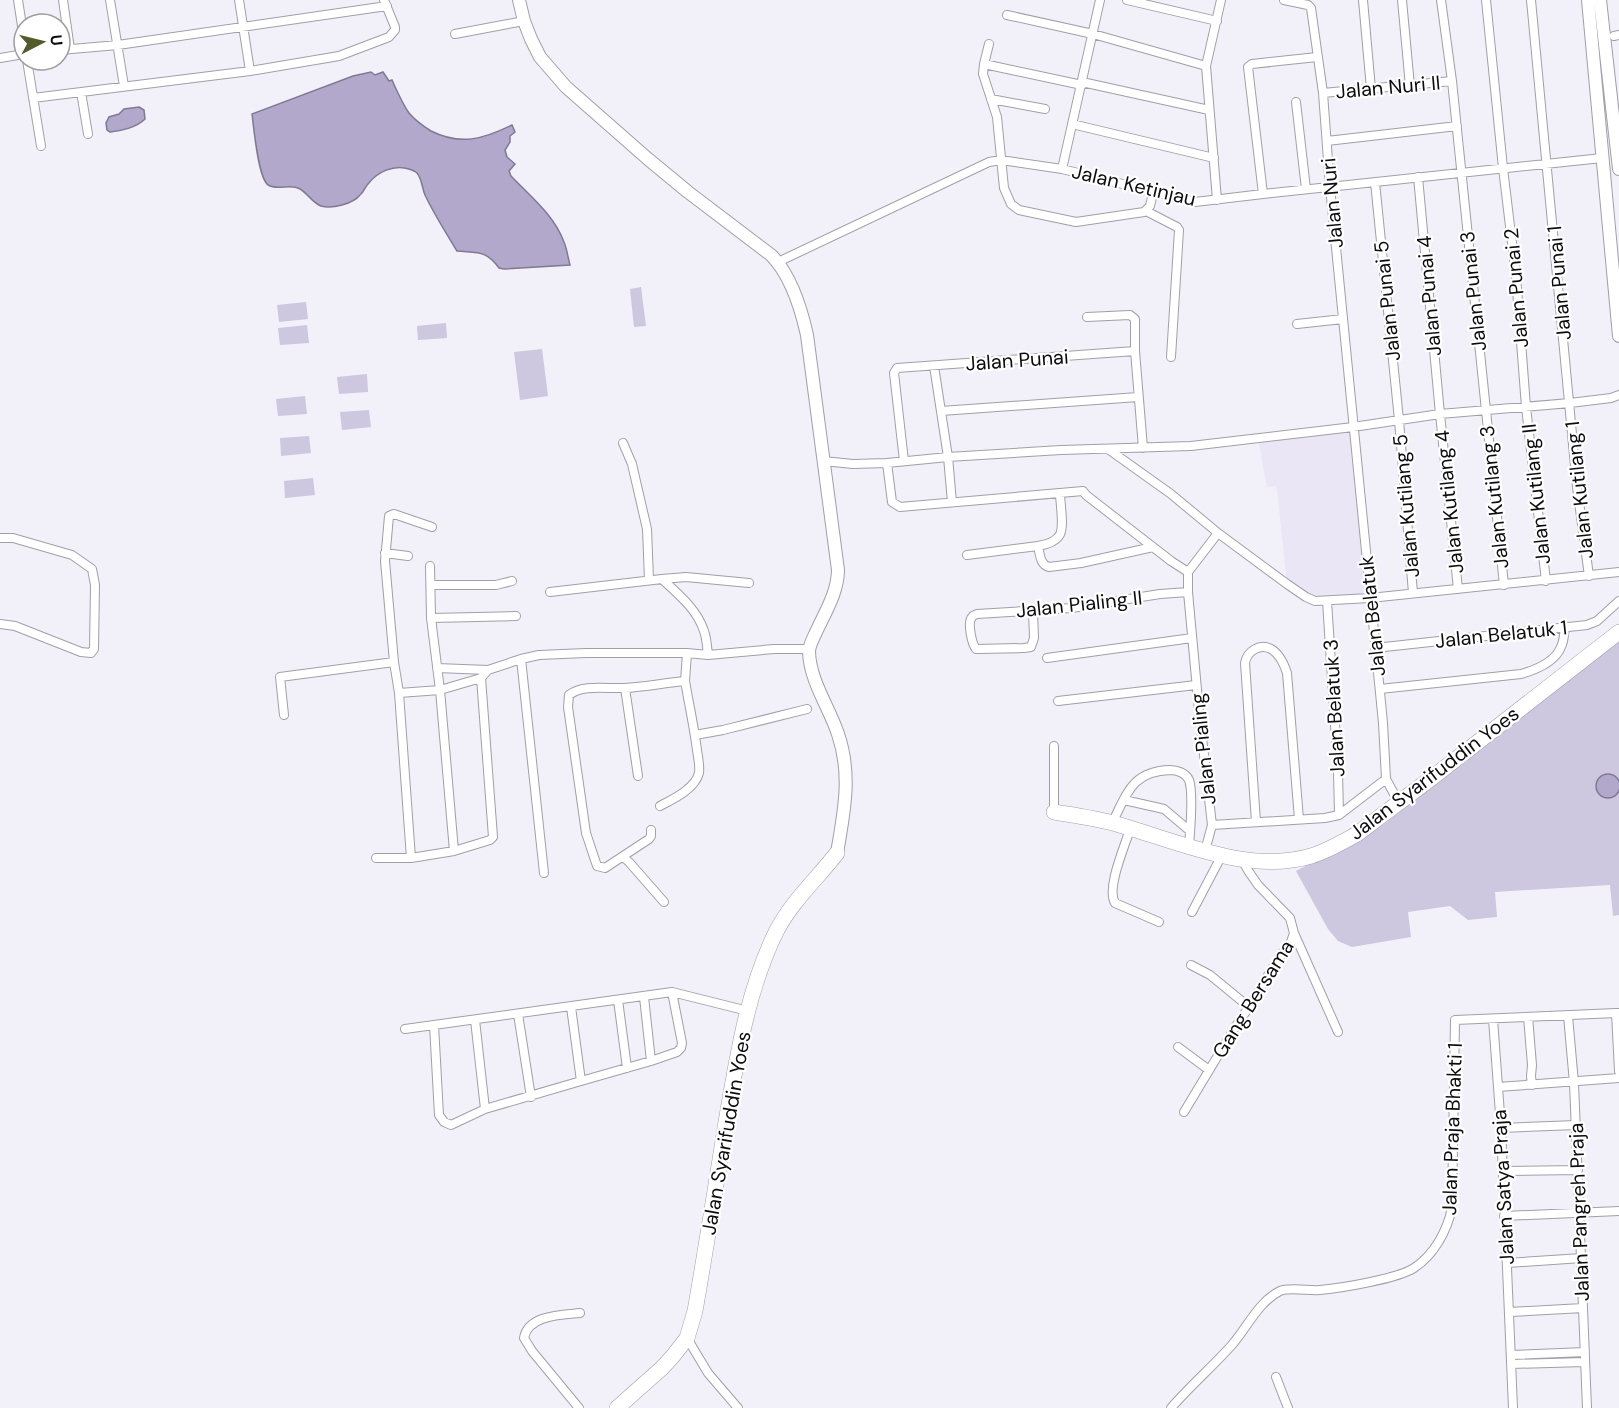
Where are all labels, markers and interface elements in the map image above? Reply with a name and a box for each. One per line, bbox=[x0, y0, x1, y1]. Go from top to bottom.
north arrow bbox=[12, 12, 72, 72]
text: U bbox=[45, 34, 67, 47]
street label: Jalan Nuri II bbox=[1334, 69, 1442, 105]
street label: Jalan Nuri bbox=[1315, 157, 1349, 249]
street label: Jalan Ketinjau bbox=[1069, 158, 1199, 212]
street label: Jalan Punai 1 bbox=[1541, 225, 1577, 341]
street label: Jalan Punai 2 bbox=[1498, 227, 1534, 349]
street label: Jalan Punai 3 bbox=[1454, 230, 1492, 352]
street label: Jalan Punai 4 bbox=[1411, 235, 1447, 357]
street label: Jalan Punai 5 bbox=[1368, 240, 1406, 362]
street label: Jalan Punai bbox=[965, 343, 1069, 377]
street label: Jalan Kutilang 1 bbox=[1559, 420, 1599, 560]
street label: Jalan Kutilang II bbox=[1516, 422, 1556, 566]
street label: Jalan Kutilang 3 bbox=[1474, 424, 1514, 570]
street label: Jalan Kutilang 4 bbox=[1429, 429, 1469, 575]
street label: Jalan Kutilang 5 bbox=[1387, 433, 1425, 579]
street label: Jalan Belatuk bbox=[1353, 555, 1391, 677]
street label: Jalan Pialing II bbox=[1015, 584, 1143, 624]
street label: Jalan Belatuk 1 bbox=[1434, 614, 1568, 654]
street label: Jalan Belatuk 3 bbox=[1317, 638, 1351, 778]
street label: Jalan Pialing bbox=[1184, 692, 1222, 806]
street label: Jalan Syarifuddin Yoes bbox=[1344, 701, 1524, 845]
street label: Gang Bersama bbox=[1206, 935, 1300, 1063]
street label: Jalan Syarifuddin Yoes bbox=[695, 1029, 757, 1237]
street label: Jalan Praja Bhakti 1 bbox=[1436, 1042, 1468, 1216]
street label: Jalan Satya Praja bbox=[1486, 1109, 1520, 1265]
street label: Jalan Pangreh Praja bbox=[1563, 1122, 1595, 1302]

